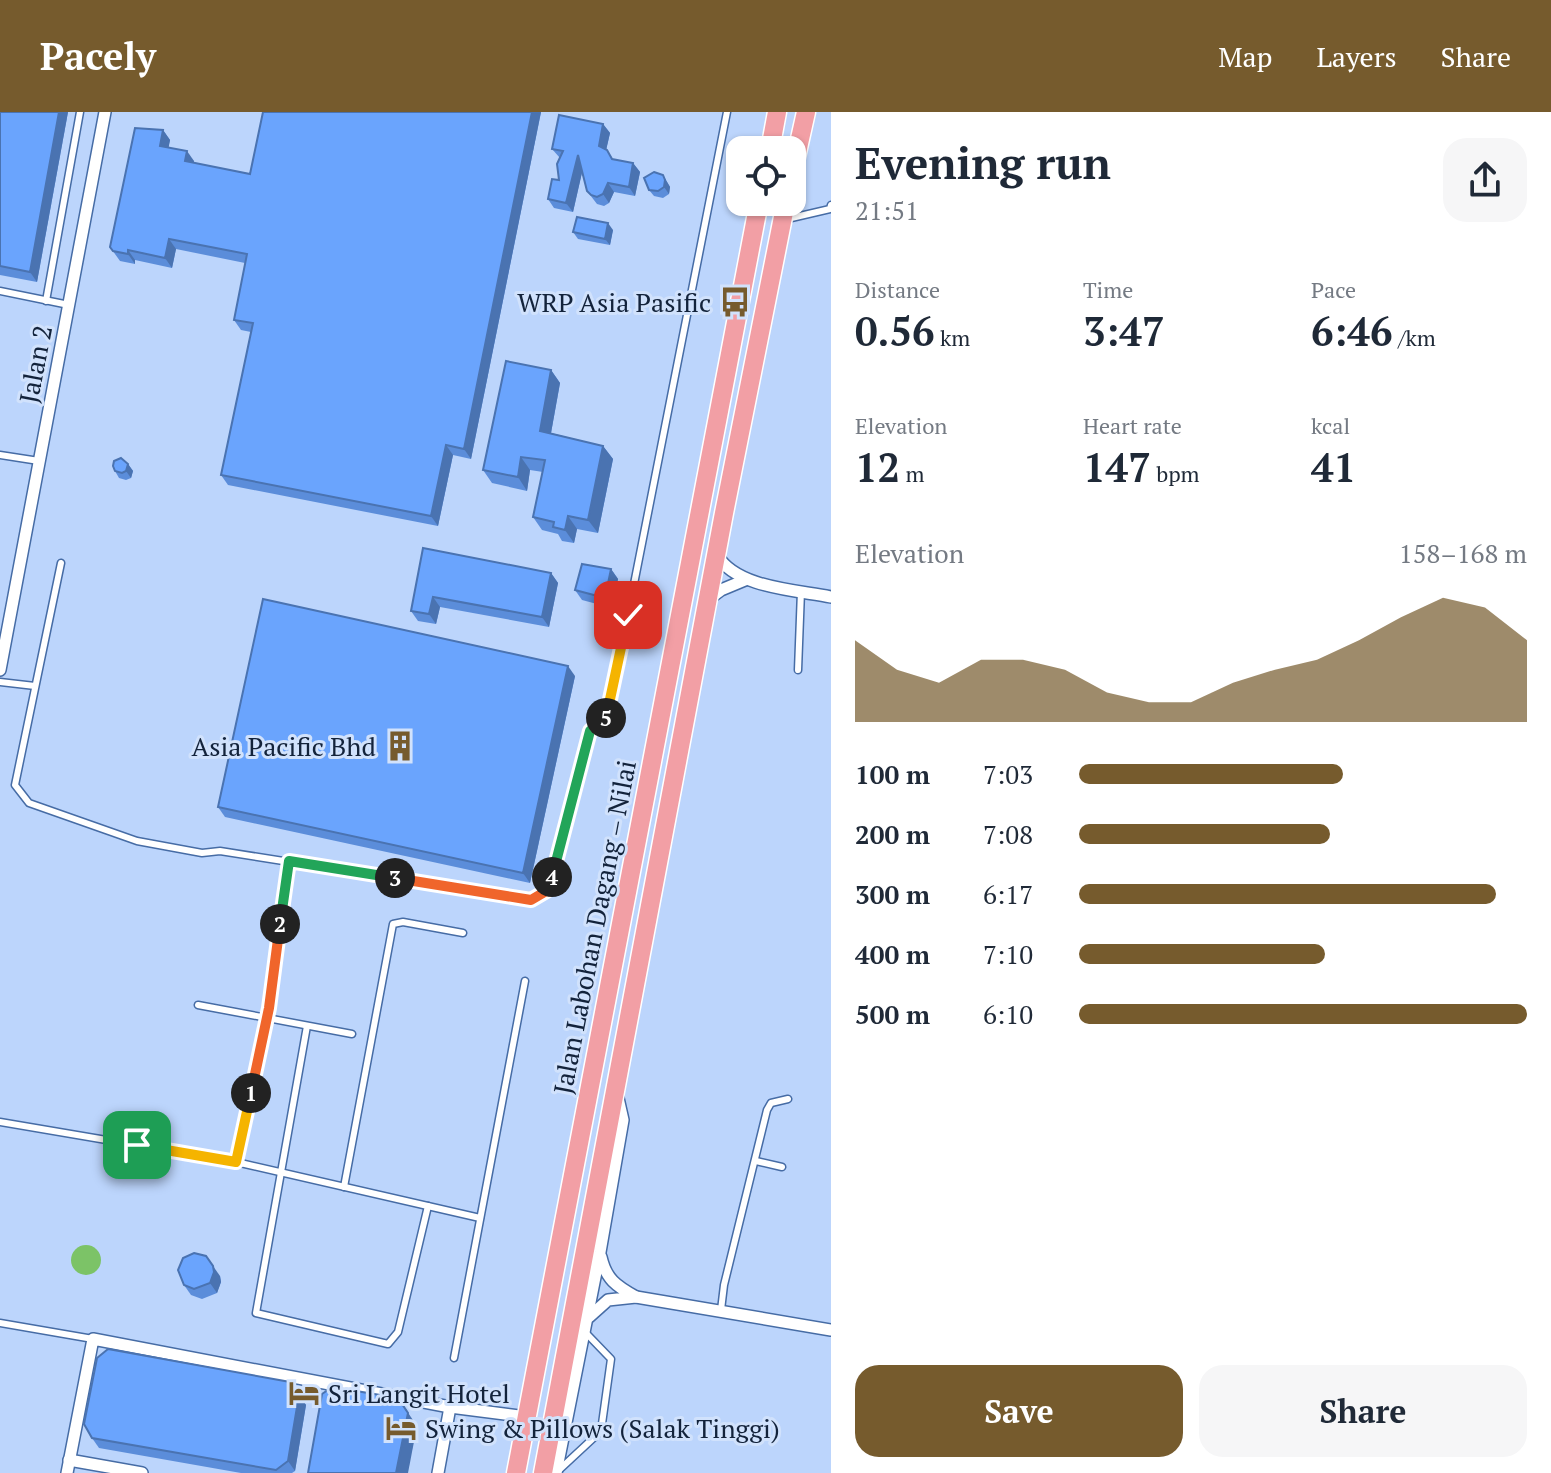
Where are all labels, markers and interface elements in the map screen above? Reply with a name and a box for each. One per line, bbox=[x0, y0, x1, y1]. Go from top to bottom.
text: Pacely bbox=[40, 31, 156, 81]
text: Map bbox=[1218, 38, 1272, 75]
text: Layers bbox=[1316, 38, 1397, 75]
text: Share bbox=[1441, 38, 1511, 75]
text: Evening run bbox=[855, 133, 1111, 192]
map controls bbox=[726, 136, 806, 216]
button: locate bbox=[726, 136, 806, 216]
button: share bbox=[1443, 138, 1527, 222]
text: 21:51 bbox=[855, 193, 919, 227]
text: Distance bbox=[855, 275, 940, 304]
text: Time bbox=[1083, 275, 1133, 304]
text: Pace bbox=[1311, 275, 1356, 304]
place label: WRP Asia Pasific bbox=[517, 285, 711, 319]
bus stop icon: WRP Asia Pasific bbox=[718, 285, 752, 319]
text: 0.56 bbox=[855, 304, 935, 357]
text: 3:47 bbox=[1083, 304, 1165, 357]
text: 6:46 bbox=[1311, 304, 1393, 357]
street label: Jalan 2 bbox=[11, 322, 59, 406]
text: km bbox=[935, 323, 970, 352]
text: /km bbox=[1393, 323, 1436, 352]
text: Elevation bbox=[855, 411, 947, 440]
text: Heart rate bbox=[1083, 411, 1182, 440]
text: kcal bbox=[1311, 411, 1350, 440]
text: 12 bbox=[855, 440, 900, 493]
text: 147 bbox=[1083, 440, 1151, 493]
text: 41 bbox=[1311, 440, 1356, 493]
text: m bbox=[900, 459, 925, 488]
text: bpm bbox=[1151, 459, 1200, 488]
text: Elevation bbox=[855, 536, 964, 570]
text: 158–168 m bbox=[1399, 536, 1527, 570]
pin bbox=[594, 581, 662, 649]
icon: check bbox=[606, 593, 650, 637]
pin: 5 bbox=[586, 698, 626, 738]
text: 5 bbox=[600, 703, 612, 732]
place label: Asia Pacific Bhd bbox=[191, 729, 376, 763]
building icon: Asia Pacific Bhd bbox=[383, 729, 417, 763]
street label: Jalan Labohan Dagang ‒ Nilai bbox=[545, 757, 643, 1097]
text: 100 m bbox=[855, 757, 930, 791]
text: 7:03 bbox=[983, 757, 1033, 791]
text: 200 m bbox=[855, 817, 930, 851]
text: 7:08 bbox=[983, 817, 1033, 851]
pin: 4 bbox=[532, 857, 572, 897]
pin: 3 bbox=[375, 858, 415, 898]
text: 4 bbox=[546, 862, 558, 891]
text: 3 bbox=[389, 863, 401, 892]
text: 300 m bbox=[855, 877, 930, 911]
text: 6:17 bbox=[983, 877, 1033, 911]
pin: 2 bbox=[260, 904, 300, 944]
text: 2 bbox=[274, 909, 286, 938]
text: 400 m bbox=[855, 937, 930, 971]
text: 7:10 bbox=[983, 937, 1033, 971]
text: 500 m bbox=[855, 997, 930, 1031]
text: 6:10 bbox=[983, 997, 1033, 1031]
pin: 1 bbox=[231, 1073, 271, 1113]
text: 1 bbox=[245, 1078, 257, 1107]
pin bbox=[103, 1111, 171, 1179]
icon: arrive bbox=[115, 1123, 159, 1167]
button: Save bbox=[855, 1365, 1183, 1457]
button: Share bbox=[1199, 1365, 1527, 1457]
hotel icon: Sri Langit Hotel bbox=[287, 1376, 321, 1410]
place label: Sri Langit Hotel bbox=[328, 1376, 510, 1410]
hotel icon: Swing & Pillows (Salak Tinggi) bbox=[384, 1411, 418, 1445]
place label: Swing & Pillows (Salak Tinggi) bbox=[425, 1411, 780, 1445]

